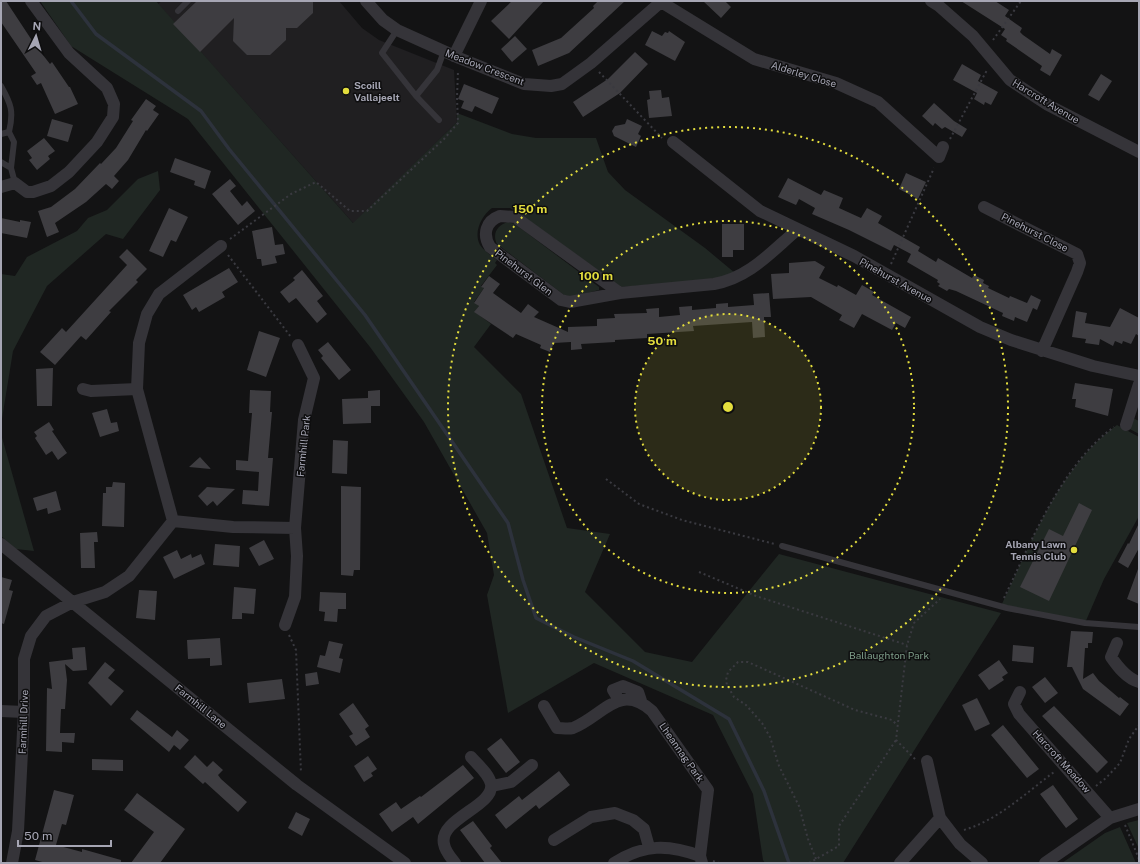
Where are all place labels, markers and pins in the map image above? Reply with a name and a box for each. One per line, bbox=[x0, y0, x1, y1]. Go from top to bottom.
place label: Scoill Vallajeelt bbox=[354, 79, 400, 103]
marker: Scoill Vallajeelt bbox=[341, 86, 351, 96]
centre of rings bbox=[721, 400, 735, 414]
place label: Albany Lawn Tennis Club bbox=[1005, 538, 1066, 562]
marker: Albany Lawn Tennis Club bbox=[1069, 545, 1079, 555]

